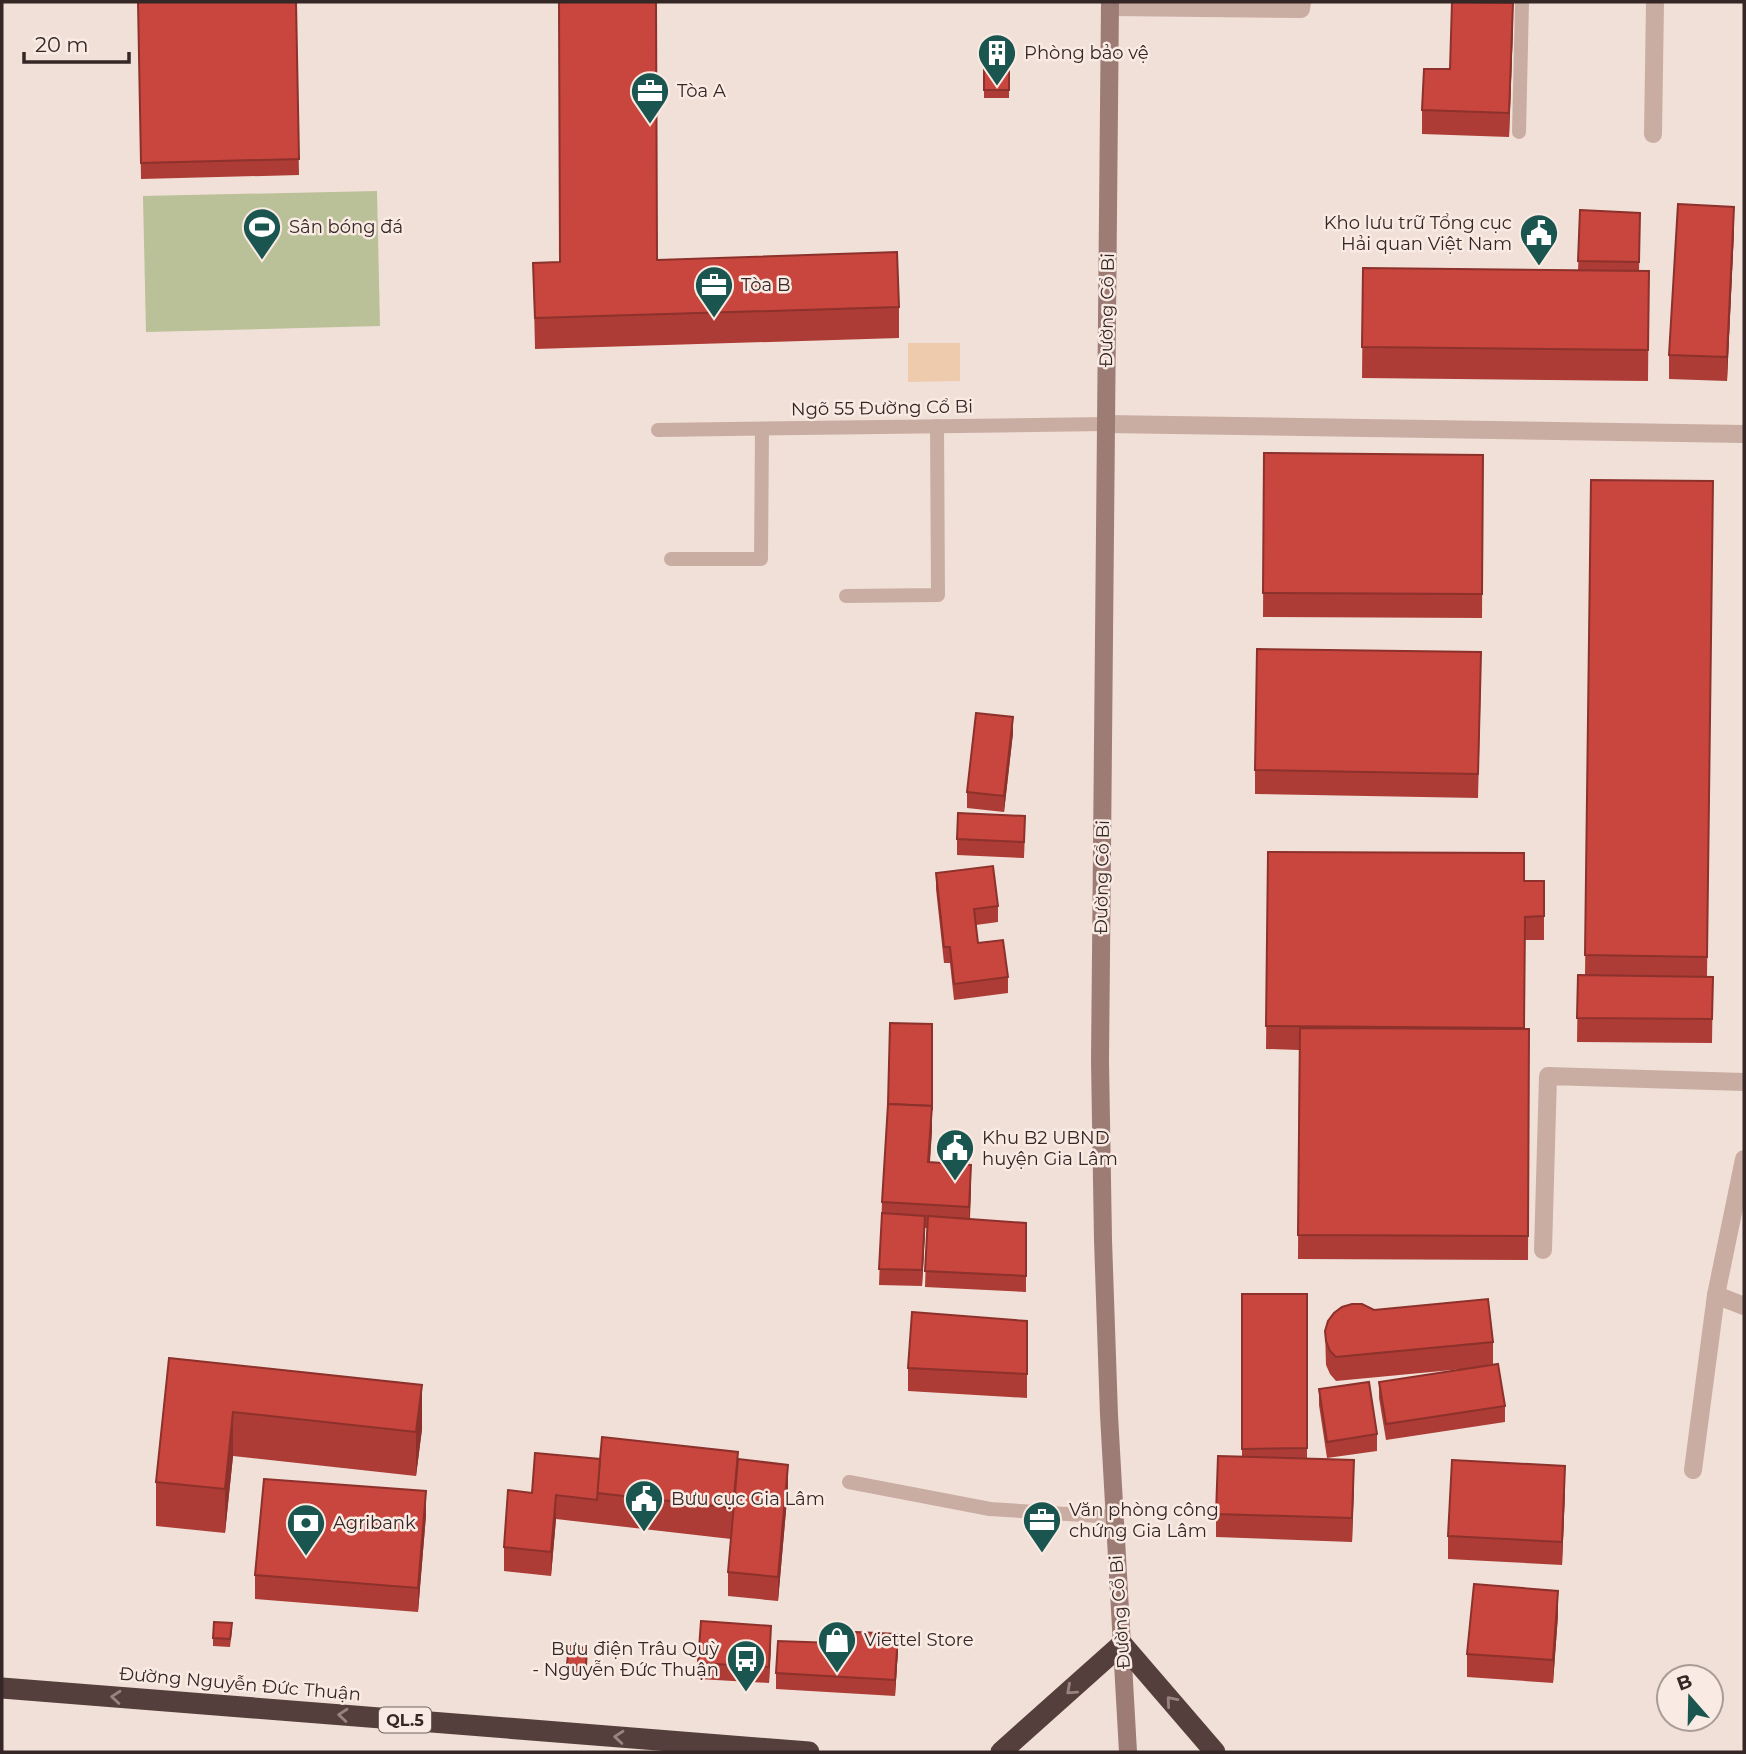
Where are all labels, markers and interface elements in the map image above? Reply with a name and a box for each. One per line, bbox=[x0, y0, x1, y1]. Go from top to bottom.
scale bar bbox=[24, 21, 130, 65]
text: 20 m bbox=[35, 32, 89, 57]
building icon: Phòng bảo vệ bbox=[976, 32, 1018, 87]
place label: Phòng bảo vệ bbox=[1024, 42, 1149, 64]
office icon: Tòa A bbox=[629, 70, 671, 125]
place label: Tòa A bbox=[677, 80, 726, 102]
sports icon: Sân bóng đá bbox=[241, 206, 283, 261]
place label: Kho lưu trữ Tổng cục Hải quan Việt Nam bbox=[1324, 212, 1512, 255]
public building icon: Kho lưu trữ Tổng cục Hải quan Việt Nam bbox=[1518, 212, 1560, 267]
place label: Sân bóng đá bbox=[289, 216, 403, 238]
street label: Đường Cổ Bi bbox=[1095, 253, 1119, 367]
office icon: Tòa B bbox=[693, 264, 735, 319]
place label: Tòa B bbox=[741, 274, 790, 296]
street label: Ngõ 55 Đường Cổ Bi bbox=[791, 395, 973, 421]
street label: Đường Cổ Bi bbox=[1090, 820, 1114, 934]
public building icon: Khu B2 UBND huyện Gia Lâm bbox=[934, 1127, 976, 1182]
place label: Khu B2 UBND huyện Gia Lâm bbox=[982, 1127, 1118, 1170]
public building icon: Bưu cục Gia Lâm bbox=[623, 1478, 665, 1533]
place label: Bưu cục Gia Lâm bbox=[671, 1488, 825, 1510]
office icon: Văn phòng công chứng Gia Lâm bbox=[1021, 1499, 1063, 1554]
place label: Văn phòng công chứng Gia Lâm bbox=[1069, 1499, 1219, 1542]
bank icon: Agribank bbox=[285, 1502, 327, 1557]
place label: Agribank bbox=[333, 1512, 416, 1534]
street label: Đường Cổ Bi bbox=[1105, 1554, 1135, 1670]
shop icon: Viettel Store bbox=[816, 1619, 858, 1674]
place label: Viettel Store bbox=[864, 1629, 974, 1651]
place label: Bưu điện Trâu Quỳ - Nguyễn Đức Thuận bbox=[532, 1638, 719, 1681]
bus stop icon: Bưu điện Trâu Quỳ - Nguyễn Đức Thuận bbox=[725, 1638, 767, 1693]
street label: Đường Nguyễn Đức Thuận bbox=[118, 1662, 362, 1706]
north arrow bbox=[1655, 1663, 1725, 1733]
text: B bbox=[1674, 1669, 1695, 1696]
one-way arrow bbox=[1066, 1682, 1079, 1694]
one-way arrow bbox=[111, 1690, 122, 1705]
one-way arrow bbox=[1167, 1696, 1179, 1709]
one-way arrow bbox=[337, 1708, 348, 1723]
road number: QL.5 bbox=[379, 1708, 431, 1732]
one-way arrow bbox=[613, 1730, 624, 1745]

